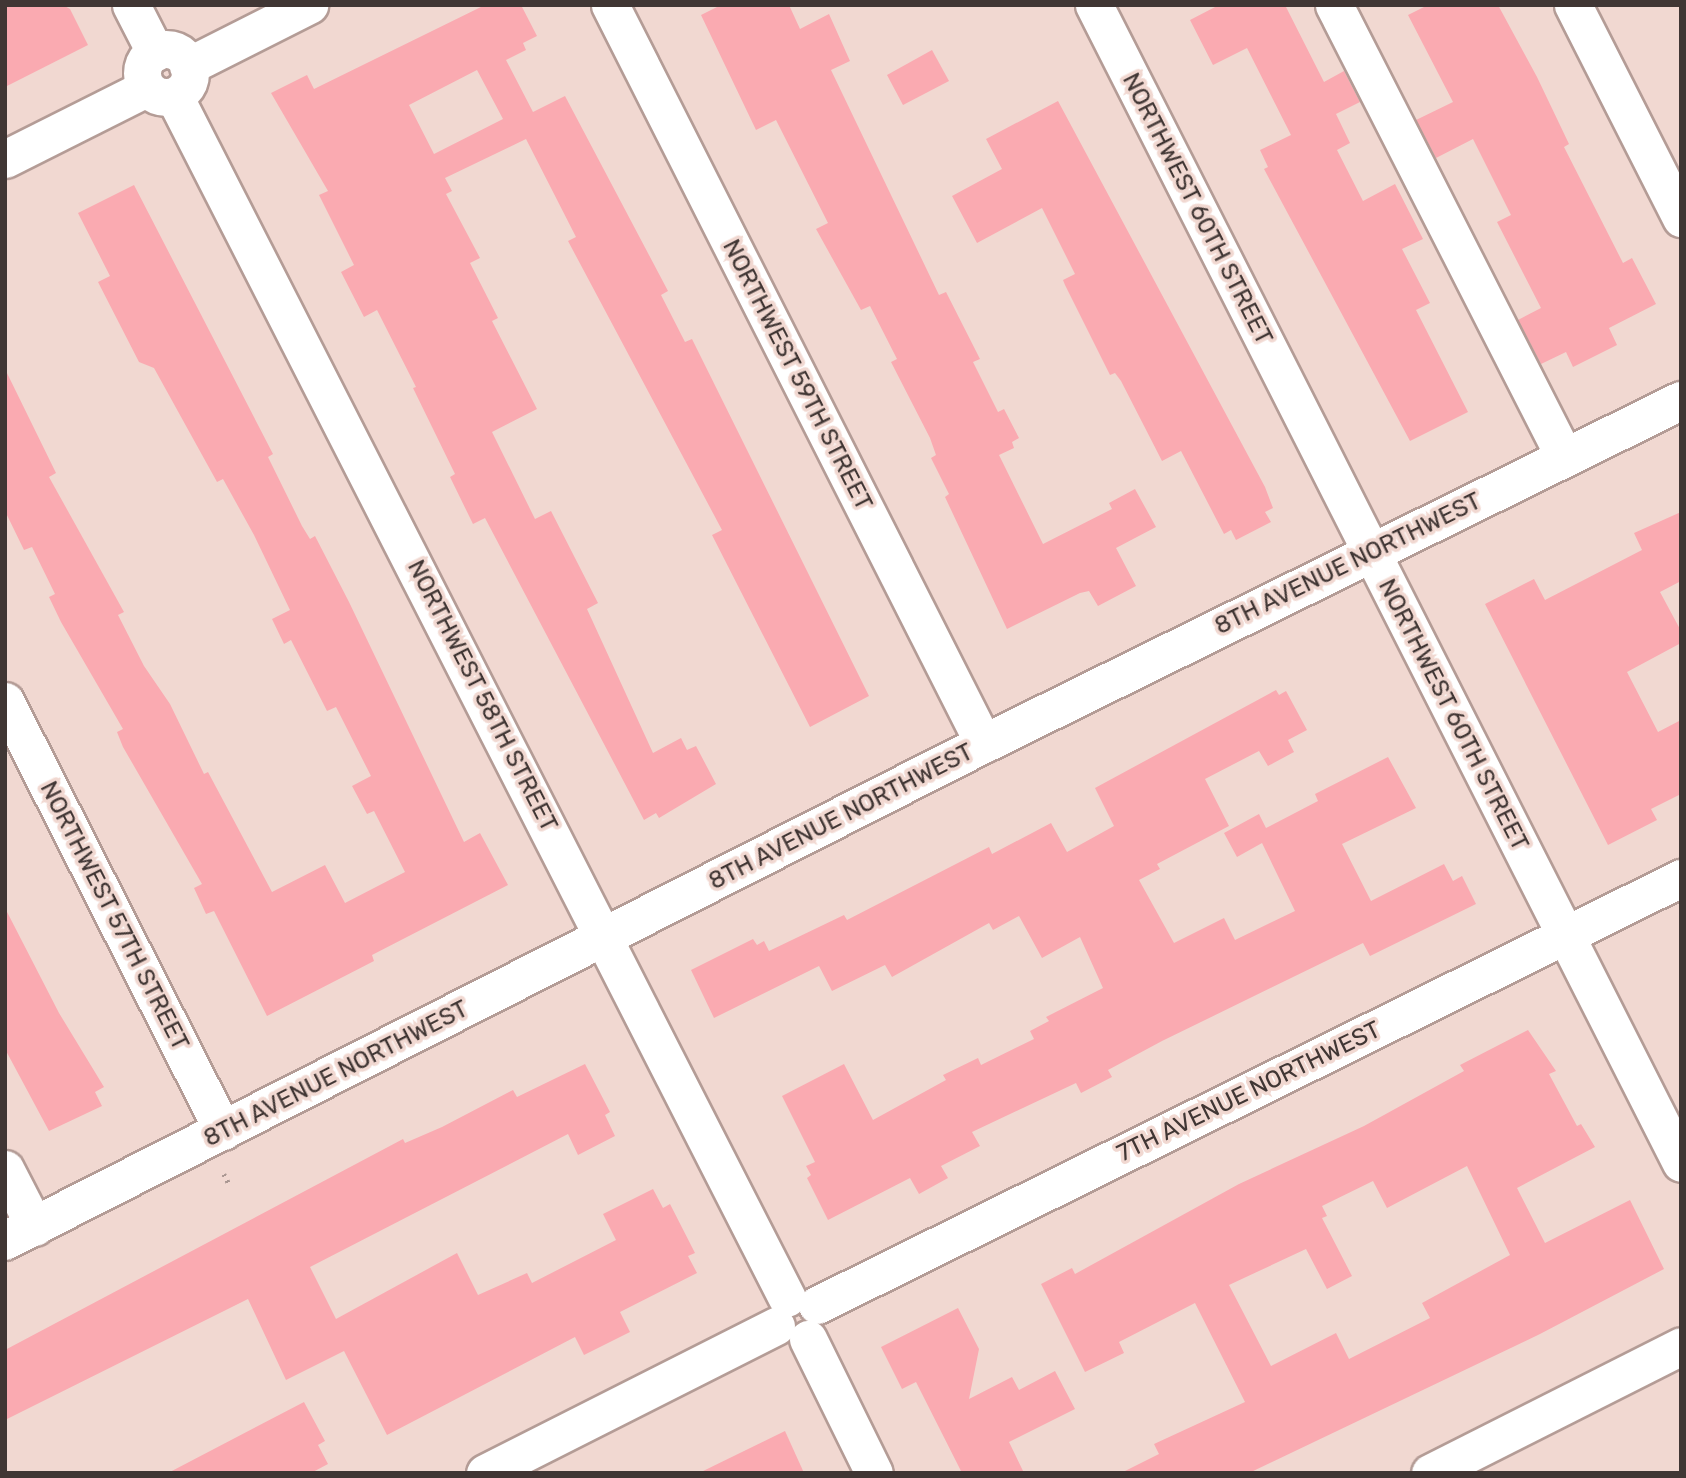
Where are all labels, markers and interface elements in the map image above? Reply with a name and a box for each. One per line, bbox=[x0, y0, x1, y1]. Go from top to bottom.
street label: NORTHWEST 60TH STREET bbox=[1116, 68, 1278, 350]
street label: NORTHWEST 59TH STREET bbox=[716, 235, 878, 515]
street label: 8TH AVENUE NORTHWEST bbox=[1210, 487, 1486, 641]
street label: NORTHWEST 58TH STREET bbox=[401, 555, 563, 837]
street label: NORTHWEST 60TH STREET bbox=[1372, 574, 1534, 856]
street label: 8TH AVENUE NORTHWEST bbox=[704, 738, 978, 896]
street label: NORTHWEST 57TH STREET bbox=[33, 776, 195, 1056]
street label: 8TH AVENUE NORTHWEST bbox=[199, 995, 473, 1153]
street label: 7TH AVENUE NORTHWEST bbox=[1112, 1015, 1386, 1169]

